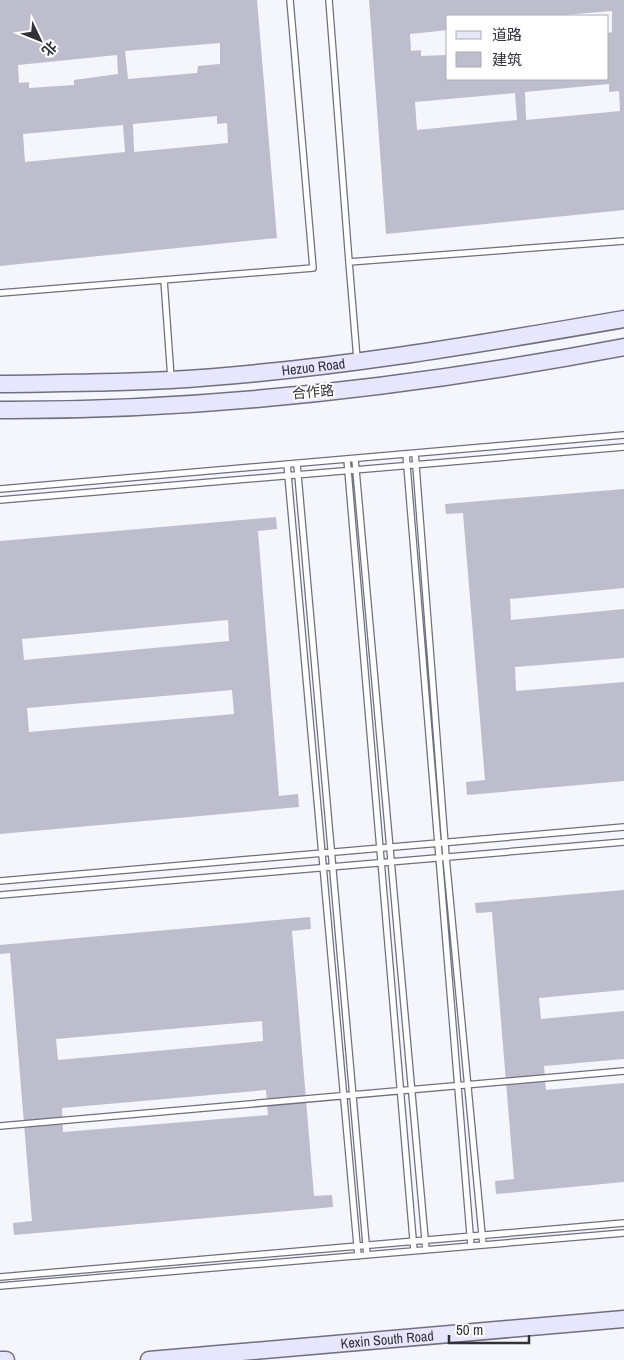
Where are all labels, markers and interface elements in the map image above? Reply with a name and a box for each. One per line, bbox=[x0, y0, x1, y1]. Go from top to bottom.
north arrow bbox=[15, 15, 65, 65]
legend bbox=[446, 15, 609, 80]
text: 道路 bbox=[492, 24, 522, 45]
text: 北 bbox=[38, 38, 61, 60]
text: 建筑 bbox=[492, 49, 522, 70]
street label: Hezuo Road bbox=[281, 354, 346, 380]
street label: 合作路 bbox=[291, 381, 335, 403]
scale bar bbox=[449, 1312, 529, 1344]
text: 50 m bbox=[456, 1319, 483, 1340]
street label: Kexin South Road bbox=[340, 1326, 434, 1352]

